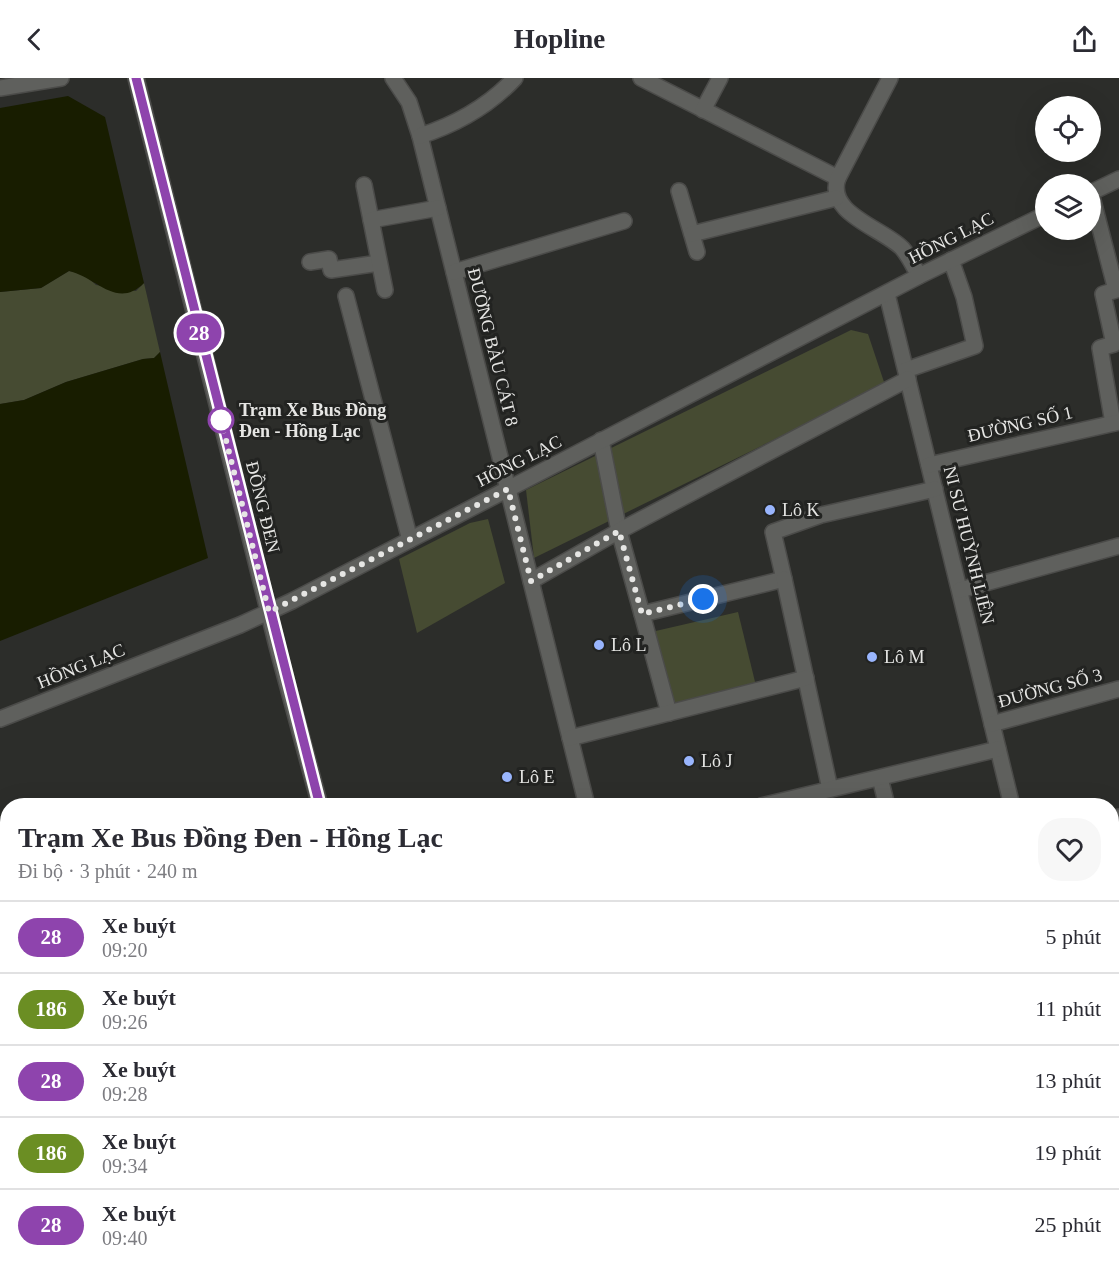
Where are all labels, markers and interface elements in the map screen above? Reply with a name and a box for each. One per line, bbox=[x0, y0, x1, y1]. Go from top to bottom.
icon: back bbox=[18, 23, 51, 56]
icon: share bbox=[1068, 23, 1101, 56]
text: Hopline bbox=[514, 24, 605, 54]
map controls bbox=[1035, 96, 1101, 240]
button: locate bbox=[1035, 96, 1101, 162]
button: layers bbox=[1035, 174, 1101, 240]
street label: HỒNG LẠC bbox=[905, 207, 997, 268]
street label: ĐƯỜNG BÀU CÁT 8 bbox=[464, 266, 523, 428]
line badge: 28 bbox=[172, 314, 226, 352]
text: 28 bbox=[189, 321, 210, 345]
place label: Trạm Xe Bus Đồng Đen - Hồng Lạc bbox=[239, 400, 386, 441]
street label: ĐƯỜNG SỐ 1 bbox=[965, 401, 1074, 446]
marker: Trạm Xe Bus Đồng Đen - Hồng Lạc bbox=[208, 407, 234, 433]
street label: HỒNG LẠC bbox=[473, 430, 565, 491]
street label: ĐỒNG ĐEN bbox=[242, 459, 285, 555]
street label: NI SƯ HUỲNH LIÊN bbox=[940, 464, 999, 626]
place label: Lô K bbox=[782, 500, 820, 520]
marker: Lô K bbox=[763, 503, 777, 517]
your location bbox=[688, 584, 718, 614]
place label: Lô L bbox=[611, 635, 647, 655]
street label: HỒNG LẠC bbox=[34, 638, 128, 693]
marker: Lô L bbox=[592, 638, 606, 652]
place label: Lô M bbox=[884, 647, 925, 667]
marker: Lô M bbox=[865, 650, 879, 664]
street label: ĐƯỜNG SỐ 3 bbox=[995, 664, 1104, 712]
place label: Lô J bbox=[701, 751, 733, 771]
marker: Lô J bbox=[682, 754, 696, 768]
place label: Lô E bbox=[519, 767, 555, 787]
marker: Lô E bbox=[500, 770, 514, 784]
button: heart bbox=[1038, 818, 1101, 881]
text: Trạm Xe Bus Đồng Đen - Hồng Lạc bbox=[18, 822, 443, 853]
text: Đi bộ · 3 phút · 240 m bbox=[18, 860, 197, 882]
text: Xe buýt bbox=[102, 913, 176, 938]
text: 5 phút bbox=[1045, 924, 1101, 949]
text: 28 bbox=[41, 925, 62, 949]
text: 09:20 bbox=[102, 939, 148, 961]
text: Xe buýt bbox=[102, 985, 176, 1010]
text: 11 phút bbox=[1035, 996, 1101, 1021]
text: 186 bbox=[35, 997, 67, 1021]
text: 09:26 bbox=[102, 1011, 148, 1033]
text: Xe buýt bbox=[102, 1057, 176, 1082]
text: 13 phút bbox=[1034, 1068, 1101, 1093]
text: 28 bbox=[41, 1069, 62, 1093]
text: 09:28 bbox=[102, 1083, 148, 1105]
text: Xe buýt bbox=[102, 1129, 176, 1154]
text: 19 phút bbox=[1034, 1140, 1101, 1165]
text: 186 bbox=[35, 1141, 67, 1165]
text: 09:34 bbox=[102, 1155, 148, 1177]
text: Xe buýt bbox=[102, 1201, 176, 1226]
text: 25 phút bbox=[1034, 1212, 1101, 1237]
text: 28 bbox=[41, 1213, 62, 1237]
text: 09:40 bbox=[102, 1227, 148, 1249]

